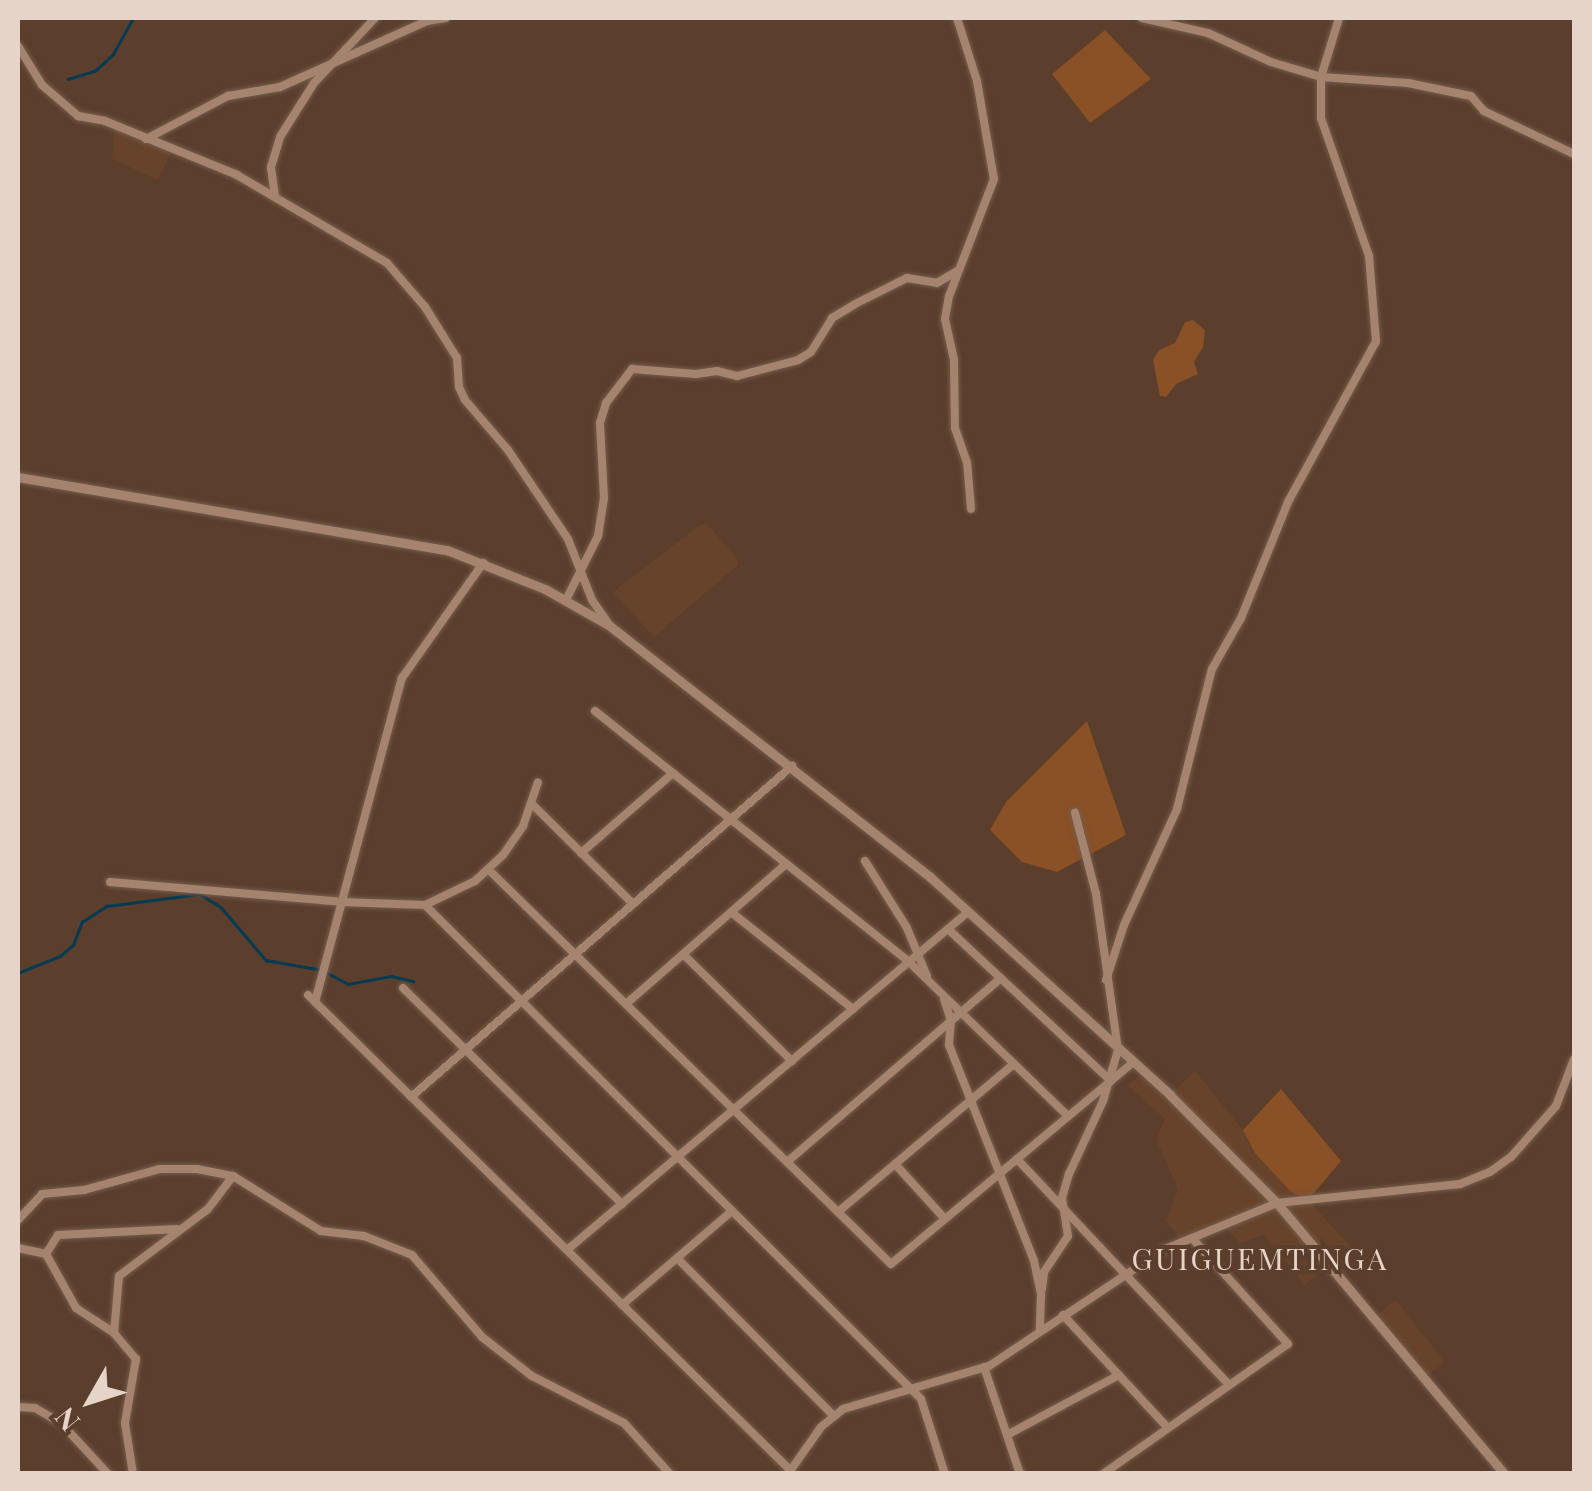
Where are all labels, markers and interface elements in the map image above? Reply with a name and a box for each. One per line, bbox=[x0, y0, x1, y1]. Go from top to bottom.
district label: GUIGUEMTINGA bbox=[1131, 1240, 1389, 1276]
north arrow bbox=[40, 1351, 140, 1451]
text: N bbox=[46, 1401, 87, 1440]

